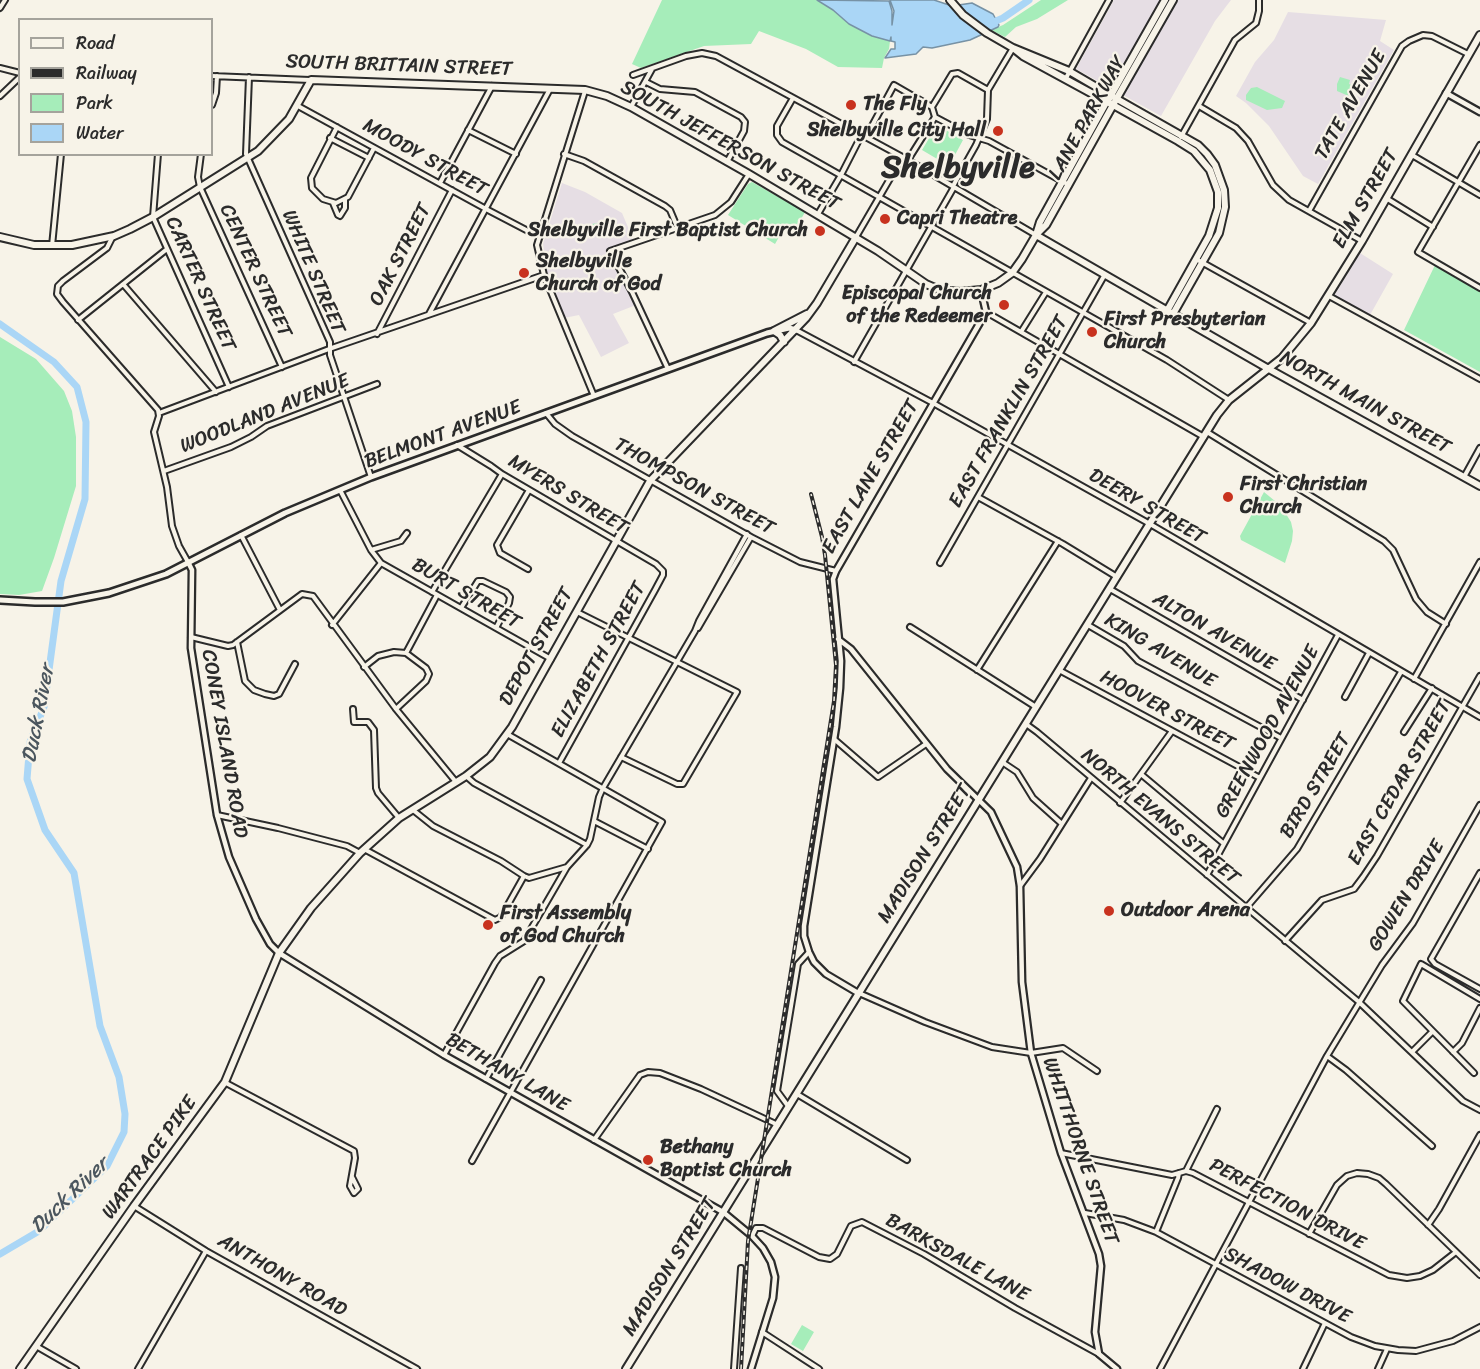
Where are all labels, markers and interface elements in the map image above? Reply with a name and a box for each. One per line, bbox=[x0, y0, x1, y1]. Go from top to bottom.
legend bbox=[18, 18, 213, 156]
text: Road bbox=[76, 27, 115, 59]
street label: TATE AVENUE bbox=[1310, 46, 1392, 164]
street label: SOUTH BRITTAIN STREET bbox=[285, 50, 513, 82]
street label: LANE PARKWAY bbox=[1044, 52, 1132, 184]
text: Railway bbox=[76, 57, 137, 89]
street label: SOUTH JEFFERSON STREET bbox=[616, 76, 844, 216]
text: Park bbox=[76, 87, 113, 119]
place label: The Fly bbox=[863, 93, 927, 117]
marker: The Fly bbox=[844, 98, 858, 112]
street label: MOODY STREET bbox=[358, 114, 492, 202]
text: Water bbox=[76, 117, 123, 149]
place label: Shelbyville City Hall bbox=[807, 119, 986, 143]
marker: Shelbyville City Hall bbox=[991, 124, 1005, 138]
street label: ELM STREET bbox=[1328, 145, 1404, 253]
district label: Shelbyville bbox=[881, 150, 1035, 188]
street label: CENTER STREET bbox=[214, 200, 296, 342]
street label: OAK STREET bbox=[365, 200, 437, 310]
street label: WHITE STREET bbox=[276, 206, 350, 338]
place label: Capri Theatre bbox=[897, 207, 1017, 231]
marker: Capri Theatre bbox=[878, 212, 892, 226]
street label: CARTER STREET bbox=[160, 213, 240, 355]
place label: Shelbyville First Baptist Church bbox=[528, 219, 808, 243]
marker: Shelbyville First Baptist Church bbox=[813, 224, 827, 238]
place label: Shelbyville Church of God bbox=[536, 250, 661, 297]
marker: Shelbyville Church of God bbox=[517, 266, 531, 280]
place label: Episcopal Church of the Redeemer bbox=[842, 282, 992, 329]
marker: Episcopal Church of the Redeemer bbox=[997, 298, 1011, 312]
place label: First Presbyterian Church bbox=[1104, 308, 1266, 355]
street label: EAST FRANKLIN STREET bbox=[944, 312, 1074, 512]
marker: First Presbyterian Church bbox=[1085, 325, 1099, 339]
street label: NORTH MAIN STREET bbox=[1275, 346, 1455, 460]
street label: WOODLAND AVENUE bbox=[177, 369, 353, 459]
street label: BELMONT AVENUE bbox=[362, 396, 524, 474]
street label: EAST LANE STREET bbox=[817, 396, 925, 558]
street label: THOMPSON STREET bbox=[610, 433, 778, 541]
street label: MYERS STREET bbox=[504, 450, 632, 540]
street label: DEERY STREET bbox=[1084, 464, 1210, 550]
place label: First Christian Church bbox=[1240, 473, 1367, 520]
marker: First Christian Church bbox=[1221, 490, 1235, 504]
street label: BURT STREET bbox=[407, 553, 525, 635]
street label: ELIZABETH STREET bbox=[546, 578, 652, 742]
street label: DEPOT STREET bbox=[495, 584, 579, 710]
street label: ALTON AVENUE bbox=[1148, 587, 1280, 677]
street label: KING AVENUE bbox=[1100, 608, 1220, 694]
street label: GREENWOOD AVENUE bbox=[1211, 642, 1325, 822]
street label: CONEY ISLAND ROAD bbox=[196, 648, 252, 840]
water label: Duck River bbox=[17, 663, 61, 765]
street label: HOOVER STREET bbox=[1096, 666, 1238, 756]
street label: EAST CEDAR STREET bbox=[1343, 696, 1457, 870]
street label: BIRD STREET bbox=[1275, 729, 1357, 843]
street label: NORTH EVANS STREET bbox=[1076, 744, 1244, 890]
street label: MADISON STREET bbox=[873, 780, 977, 928]
street label: GOWEN DRIVE bbox=[1363, 836, 1451, 956]
place label: Outdoor Arena bbox=[1121, 899, 1250, 923]
place label: First Assembly of God Church bbox=[500, 902, 631, 949]
marker: Outdoor Arena bbox=[1102, 904, 1116, 918]
marker: First Assembly of God Church bbox=[481, 918, 495, 932]
street label: BETHANY LANE bbox=[441, 1028, 573, 1118]
street label: WHITTHORNE STREET bbox=[1037, 1054, 1123, 1248]
street label: WARTRACE PIKE bbox=[97, 1092, 203, 1224]
place label: Bethany Baptist Church bbox=[660, 1136, 792, 1183]
water label: Duck River bbox=[26, 1153, 114, 1239]
marker: Bethany Baptist Church bbox=[641, 1153, 655, 1167]
street label: PERFECTION DRIVE bbox=[1205, 1154, 1369, 1256]
street label: MADISON STREET bbox=[618, 1193, 722, 1341]
street label: BARKSDALE LANE bbox=[881, 1209, 1033, 1307]
street label: ANTHONY ROAD bbox=[213, 1229, 351, 1323]
street label: SHADOW DRIVE bbox=[1219, 1242, 1355, 1330]

